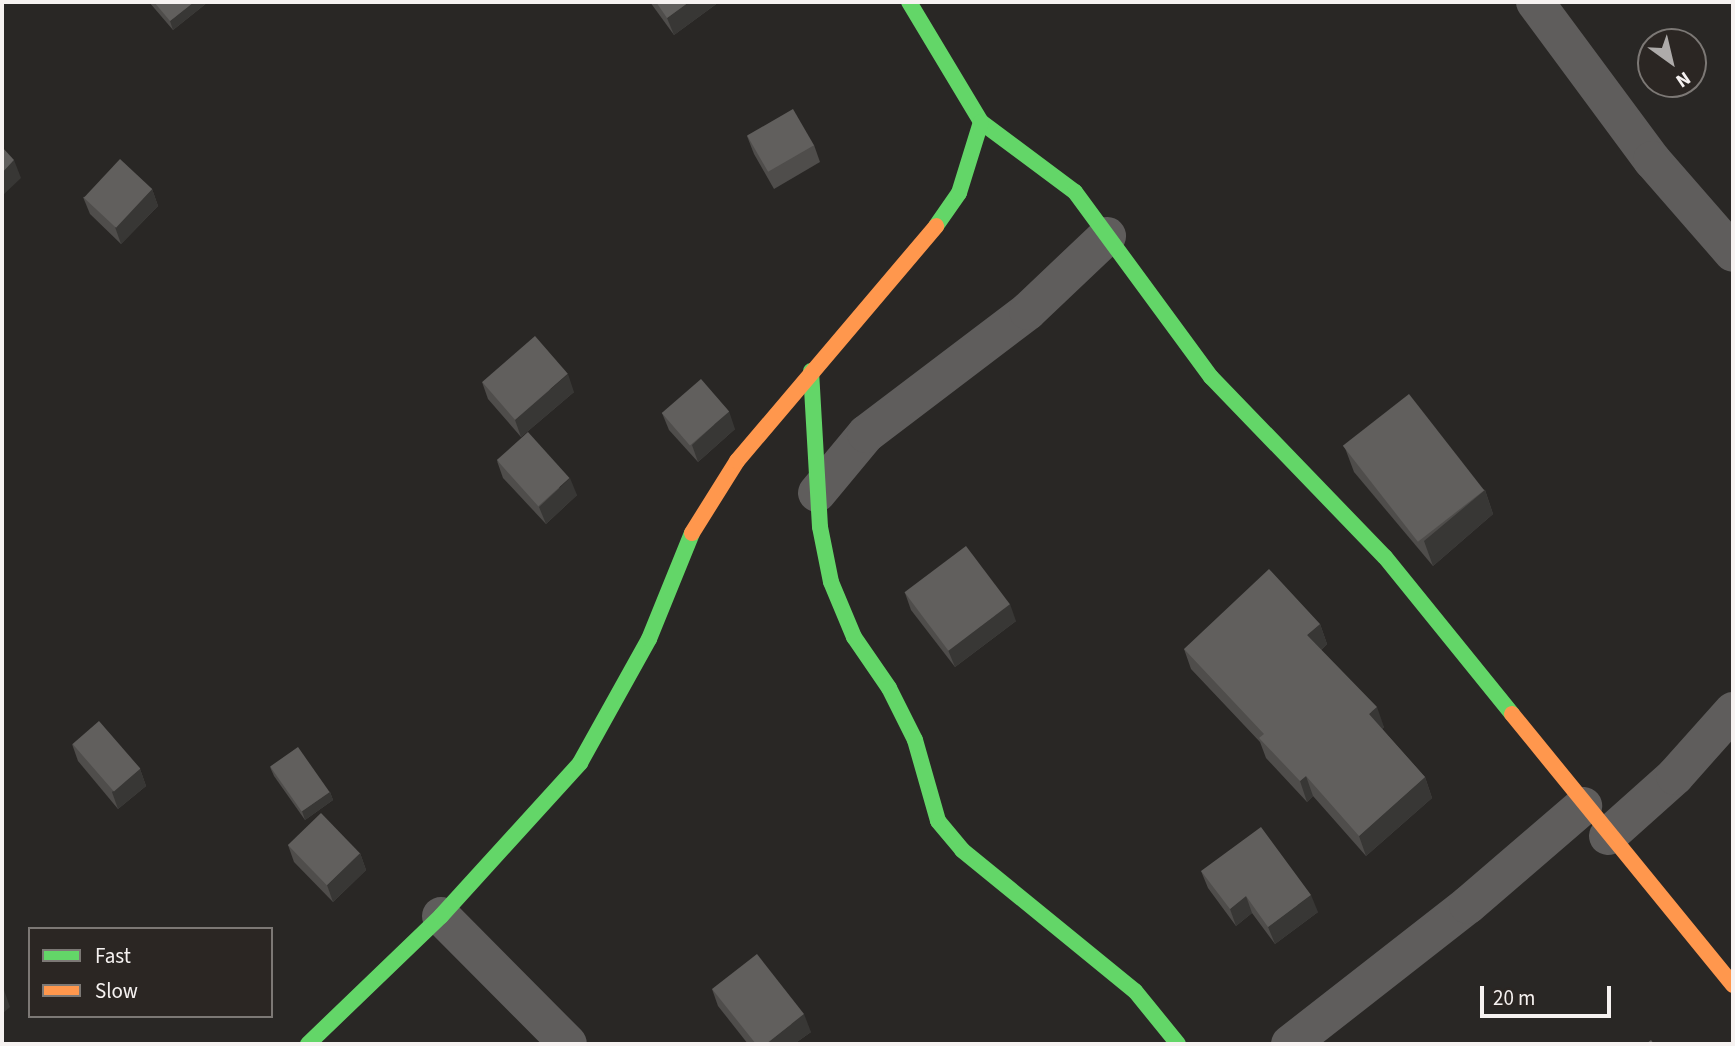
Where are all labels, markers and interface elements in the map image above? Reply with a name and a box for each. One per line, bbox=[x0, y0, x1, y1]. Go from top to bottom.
north arrow bbox=[1637, 28, 1707, 98]
text: N bbox=[1670, 64, 1696, 94]
legend bbox=[28, 927, 273, 1018]
text: Fast bbox=[95, 941, 131, 971]
scale bar bbox=[1483, 972, 1614, 1016]
text: Slow bbox=[95, 976, 138, 1006]
text: 20 m bbox=[1493, 983, 1535, 1013]

